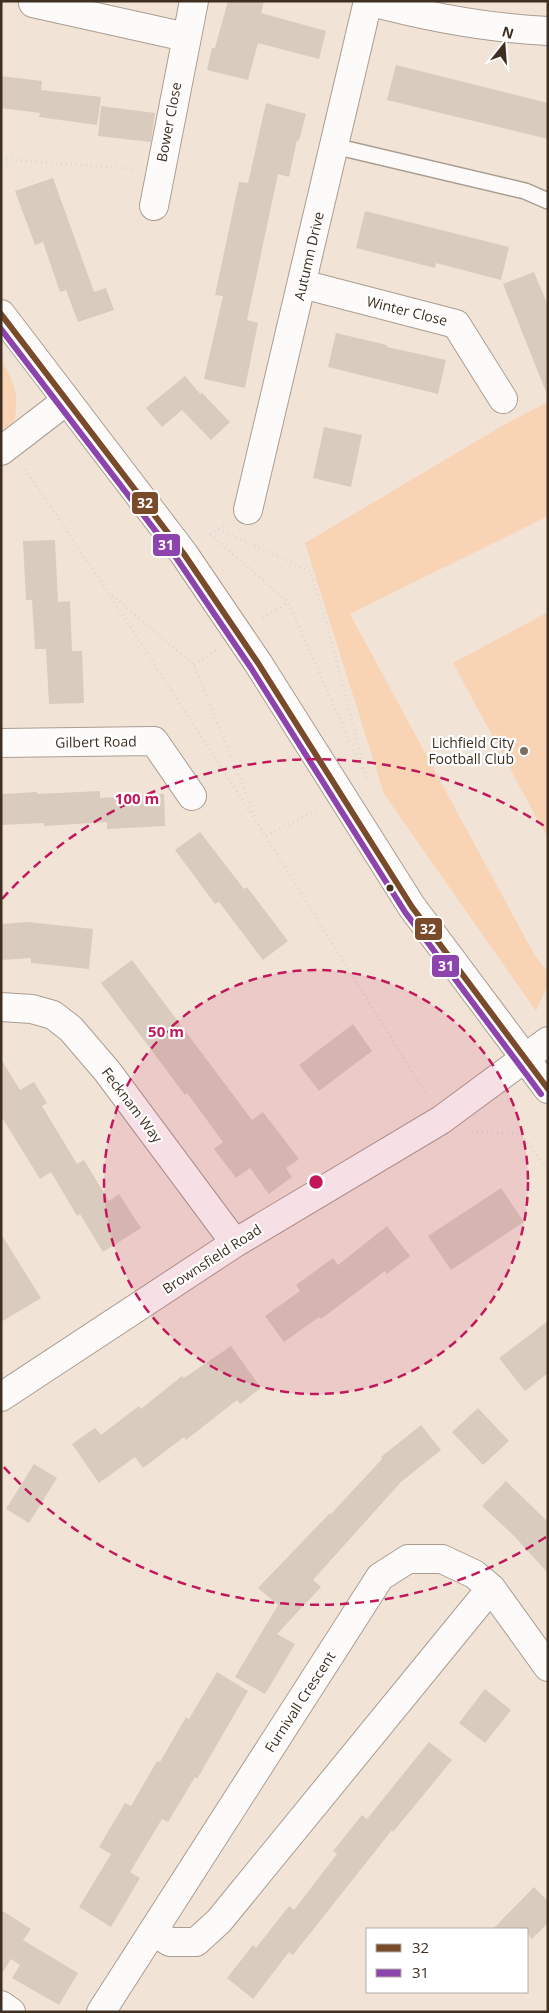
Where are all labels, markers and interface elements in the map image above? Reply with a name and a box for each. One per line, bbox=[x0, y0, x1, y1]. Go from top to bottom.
north arrow bbox=[479, 20, 529, 70]
text: N bbox=[500, 21, 516, 43]
street label: Bower Close bbox=[151, 80, 186, 163]
street label: Autumn Drive bbox=[289, 210, 328, 302]
street label: Winter Close bbox=[365, 291, 450, 330]
line badge: 32 bbox=[131, 491, 159, 515]
text: 32 bbox=[137, 493, 153, 512]
line badge: 31 bbox=[152, 533, 181, 557]
text: 31 bbox=[158, 535, 174, 554]
street label: Gilbert Road bbox=[55, 731, 137, 752]
place label: Lichfield City Football Club bbox=[428, 733, 515, 768]
marker: Lichfield City Football Club bbox=[518, 745, 530, 757]
text: 100 m bbox=[115, 788, 159, 808]
unlabelled marker bbox=[385, 883, 395, 893]
line badge: 32 bbox=[414, 917, 443, 941]
text: 32 bbox=[420, 919, 436, 938]
line badge: 31 bbox=[431, 954, 460, 978]
text: 31 bbox=[438, 956, 454, 975]
text: 50 m bbox=[148, 1021, 184, 1041]
street label: Fecknam Way bbox=[98, 1063, 168, 1147]
centre of rings bbox=[307, 1173, 325, 1191]
street label: Brownsfield Road bbox=[159, 1219, 265, 1298]
street label: Furnivall Crescent bbox=[260, 1648, 339, 1756]
legend bbox=[366, 1928, 529, 1993]
text: 32 bbox=[412, 1937, 429, 1957]
text: 31 bbox=[412, 1962, 429, 1982]

